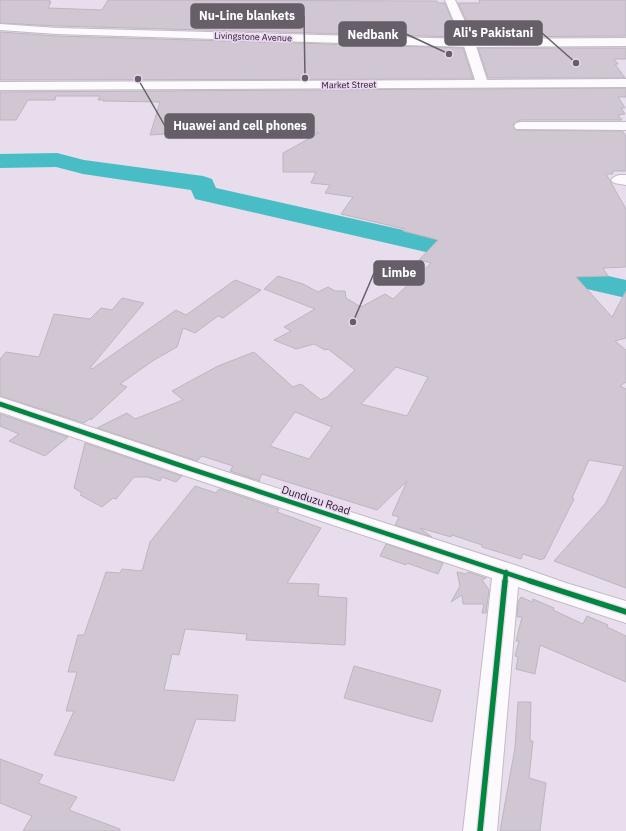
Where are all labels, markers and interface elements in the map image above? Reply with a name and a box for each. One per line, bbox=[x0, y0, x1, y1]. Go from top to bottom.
callout: Nu-Line blankets bbox=[191, 4, 304, 28]
text: Nu-Line blankets bbox=[199, 8, 295, 23]
callout: Ali's Pakistani bbox=[445, 21, 542, 45]
callout: Nedbank bbox=[339, 22, 406, 46]
text: Ali's Pakistani bbox=[453, 25, 533, 40]
text: Nedbank bbox=[348, 27, 399, 42]
street label: Livingstone Avenue bbox=[214, 30, 292, 43]
street label: Market Street bbox=[321, 79, 377, 90]
callout: Huawei and cell phones bbox=[165, 114, 314, 138]
text: Huawei and cell phones bbox=[173, 118, 307, 133]
callout: Limbe bbox=[374, 261, 424, 285]
text: Limbe bbox=[382, 265, 417, 280]
street label: Dunduzu Road bbox=[280, 482, 352, 518]

